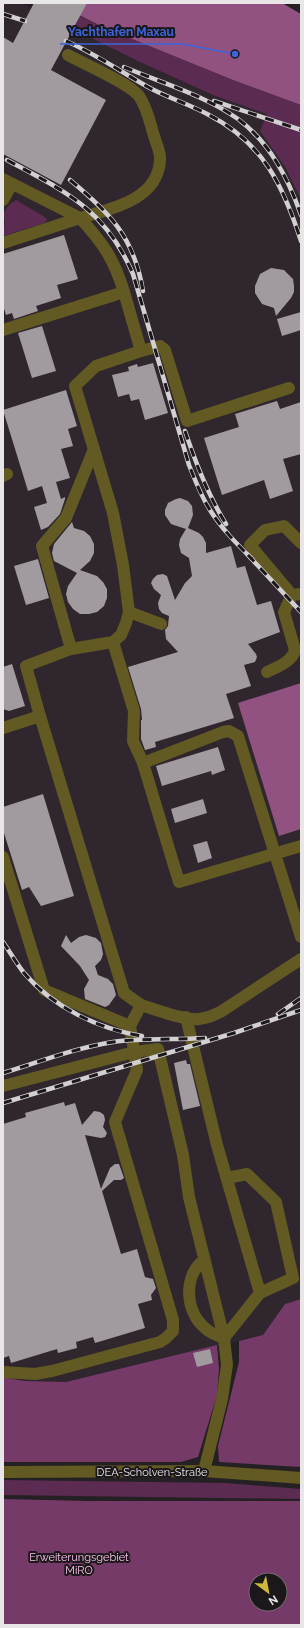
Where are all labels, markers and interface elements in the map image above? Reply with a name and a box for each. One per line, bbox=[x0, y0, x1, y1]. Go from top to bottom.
callout: Yachthafen Maxau bbox=[60, 20, 182, 44]
text: Yachthafen Maxau bbox=[68, 25, 174, 39]
street label: DEA-Scholven-Straße bbox=[97, 1466, 208, 1479]
park label: Erweiterungsgebiet MiRO bbox=[29, 1551, 129, 1577]
north arrow bbox=[248, 1572, 288, 1612]
text: N bbox=[266, 1592, 280, 1608]

